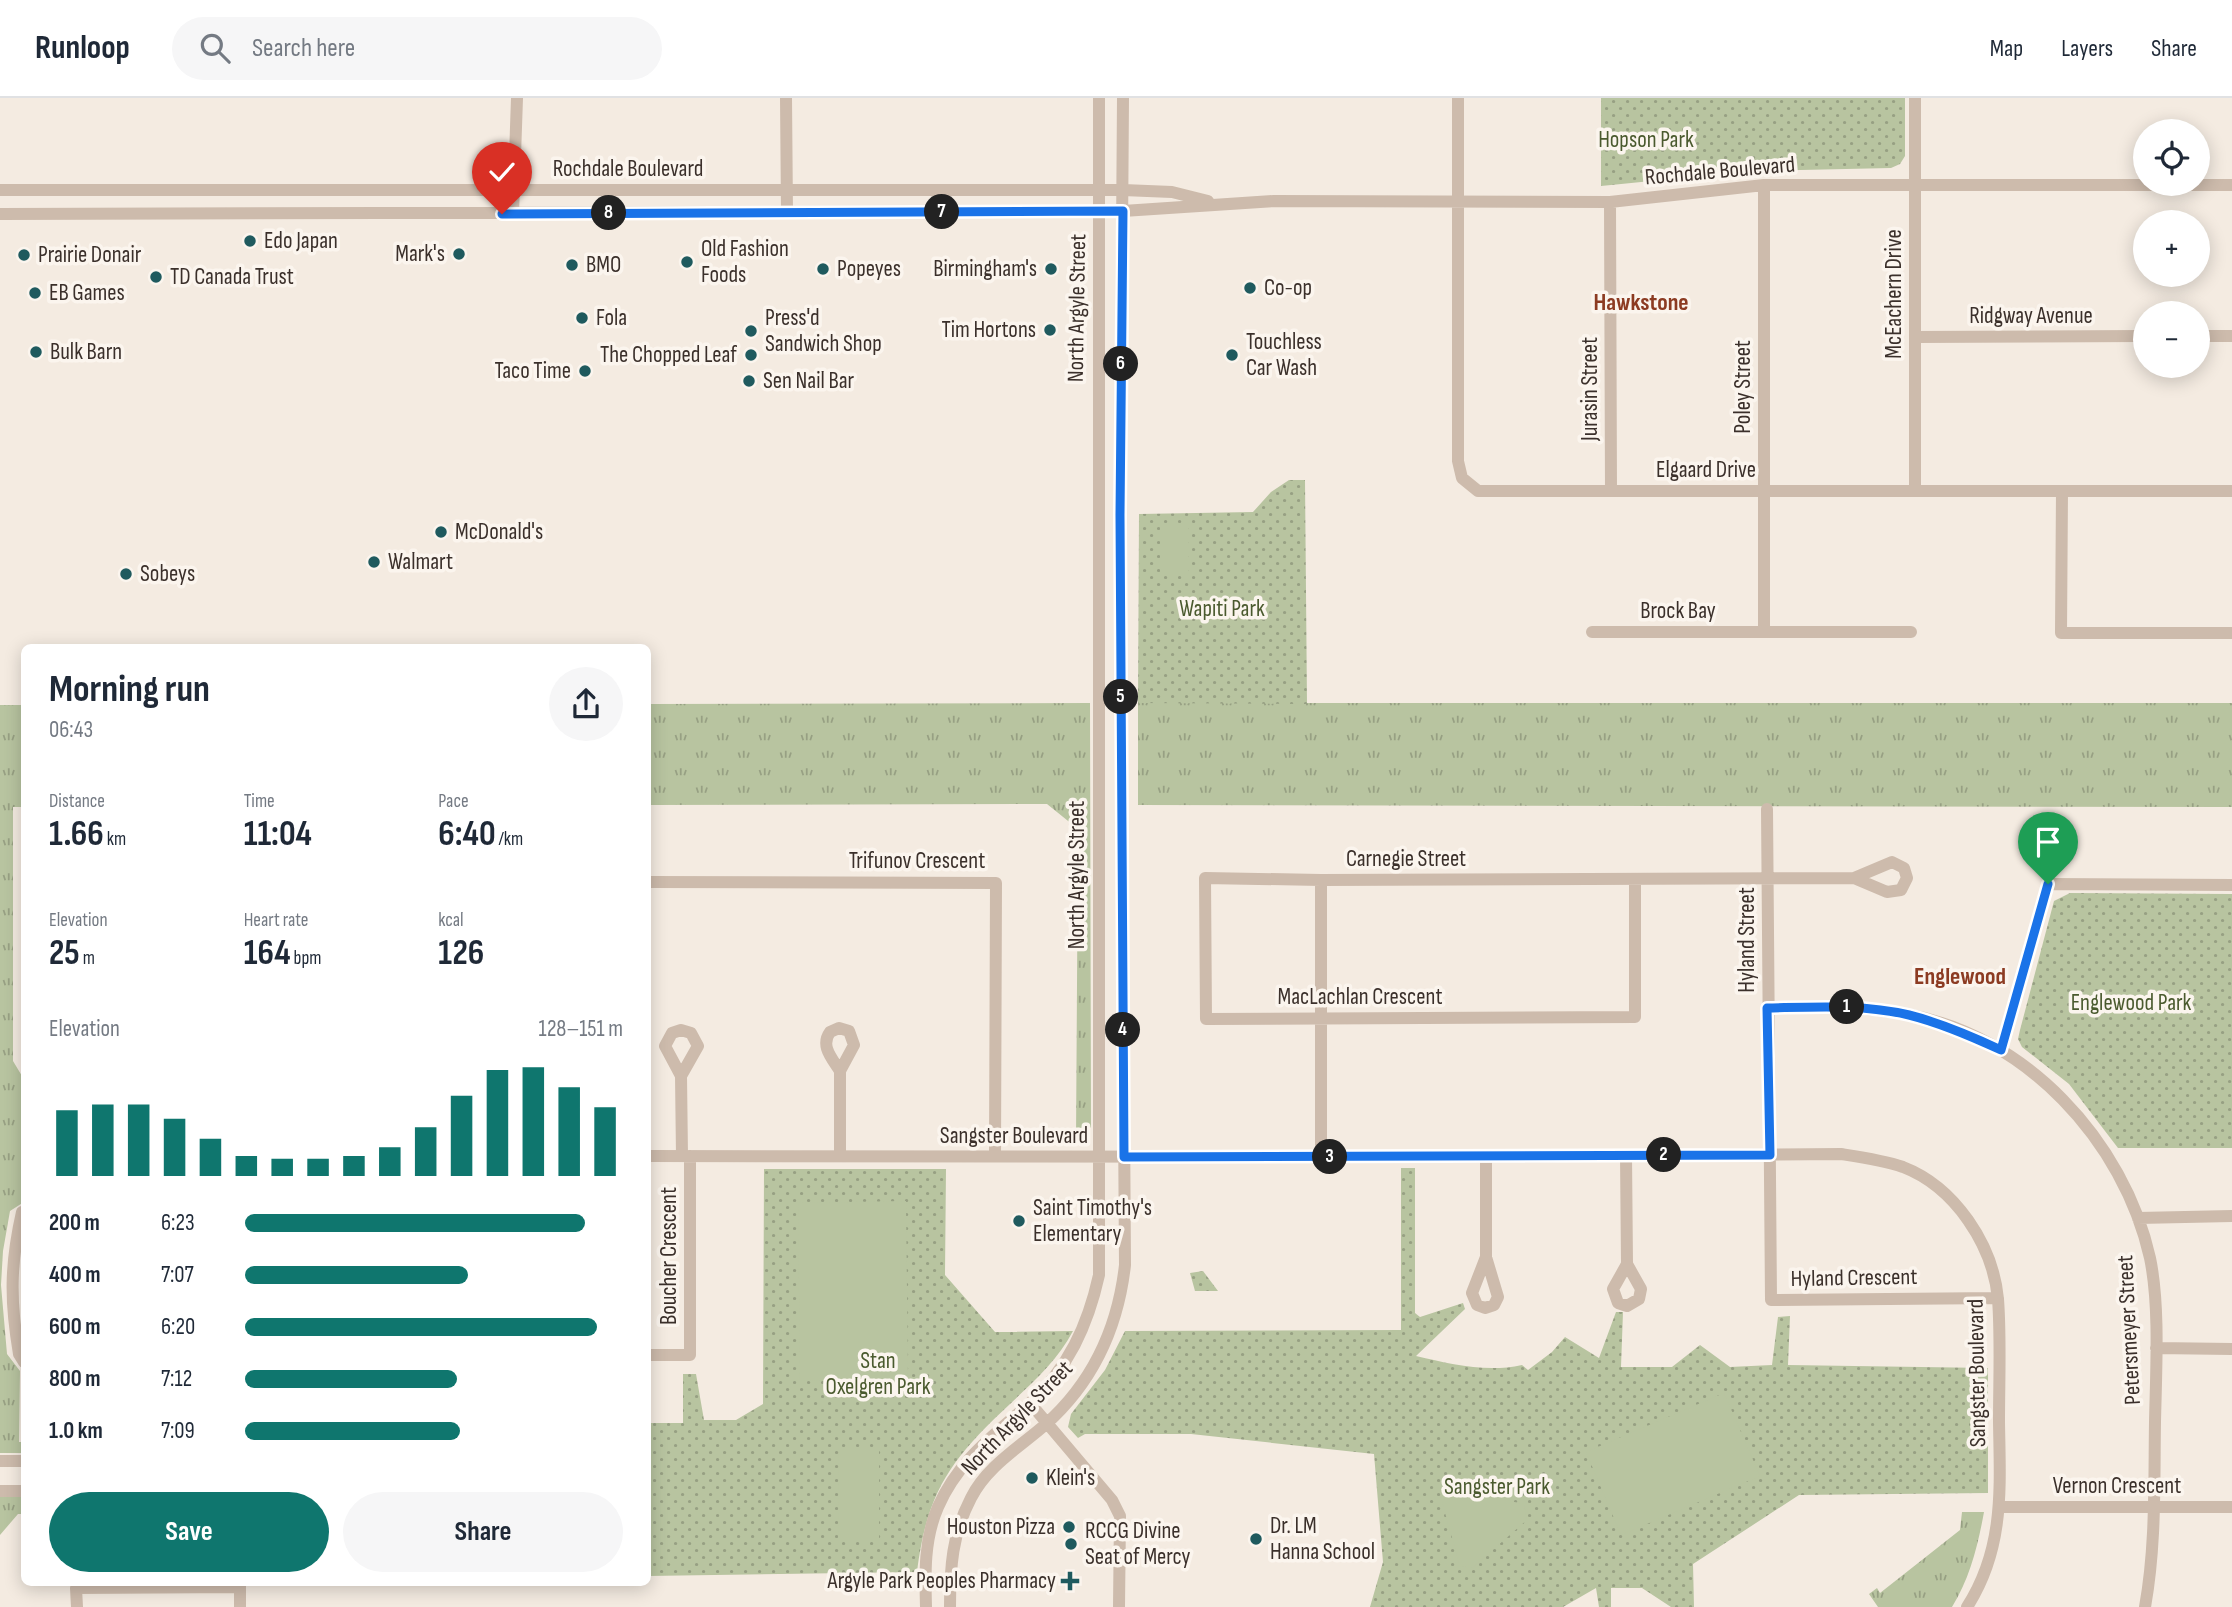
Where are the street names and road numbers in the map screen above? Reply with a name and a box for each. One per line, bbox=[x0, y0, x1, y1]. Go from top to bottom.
street label: Rochdale Boulevard bbox=[1644, 150, 1796, 192]
street label: Rochdale Boulevard bbox=[553, 155, 703, 183]
street label: McEachern Drive bbox=[1880, 229, 1908, 359]
street label: North Argyle Street bbox=[1062, 234, 1092, 382]
street label: Ridgway Avenue bbox=[1969, 302, 2093, 330]
street label: Jurasin Street bbox=[1576, 337, 1604, 442]
street label: Poley Street bbox=[1729, 340, 1757, 434]
street label: Elgaard Drive bbox=[1656, 456, 1756, 484]
street label: Brock Bay bbox=[1640, 597, 1716, 625]
street label: North Argyle Street bbox=[1063, 801, 1091, 949]
street label: Carnegie Street bbox=[1346, 845, 1466, 873]
street label: Trifunov Crescent bbox=[849, 847, 985, 875]
street label: Hyland Street bbox=[1733, 887, 1761, 993]
street label: MacLachlan Crescent bbox=[1278, 983, 1442, 1011]
street label: Sangster Boulevard bbox=[940, 1122, 1088, 1150]
street label: Boucher Crescent bbox=[655, 1187, 683, 1325]
street label: Petersmeyer Street bbox=[2111, 1254, 2147, 1406]
street label: Hyland Crescent bbox=[1790, 1263, 1918, 1293]
street label: Sangster Boulevard bbox=[1962, 1299, 1992, 1447]
street label: North Argyle Street bbox=[955, 1355, 1079, 1481]
street label: Vernon Crescent bbox=[2053, 1472, 2181, 1500]

